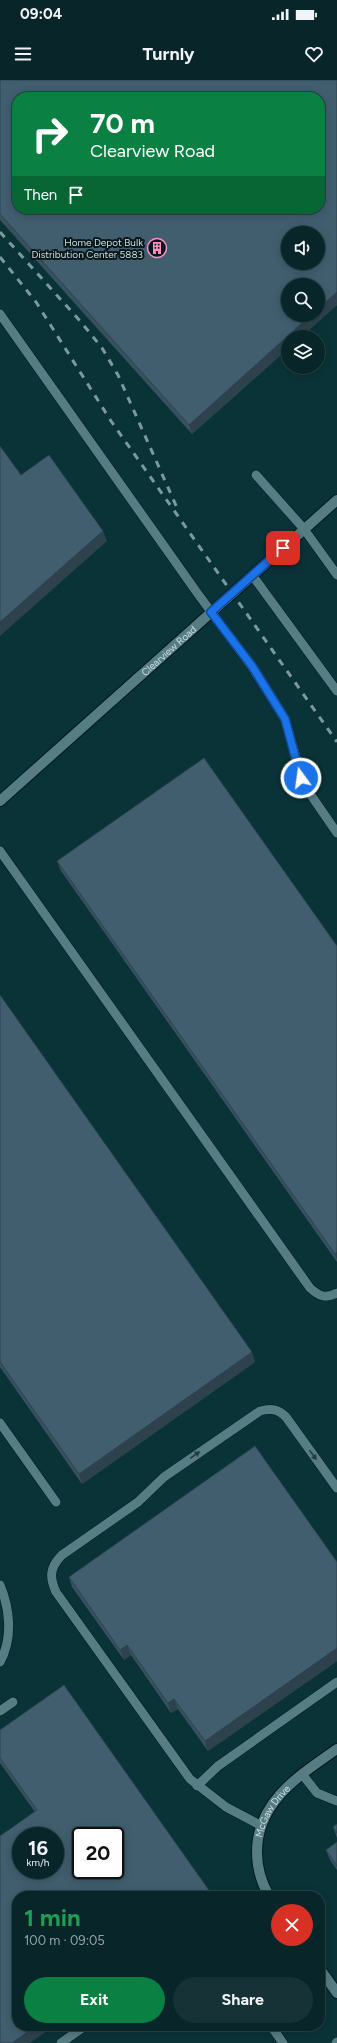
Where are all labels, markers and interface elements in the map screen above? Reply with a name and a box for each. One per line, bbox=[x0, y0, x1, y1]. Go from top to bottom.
text: 09:04 bbox=[20, 5, 62, 23]
icon: menu bbox=[12, 43, 34, 65]
text: Turnly bbox=[143, 43, 194, 65]
icon: heart bbox=[303, 43, 325, 65]
text: 70 m bbox=[90, 106, 155, 140]
icon: right bbox=[24, 108, 76, 160]
text: Clearview Road bbox=[90, 140, 215, 162]
icon: arrive bbox=[65, 184, 87, 206]
text: Then bbox=[24, 186, 57, 204]
map controls bbox=[281, 226, 325, 374]
button: sound bbox=[281, 226, 325, 270]
place label: Home Depot Bulk Distribution Center 5883 bbox=[31, 236, 143, 261]
building icon: Home Depot Bulk Distribution Center 5883 bbox=[146, 237, 168, 259]
button: search bbox=[281, 278, 325, 322]
button: layers bbox=[281, 330, 325, 374]
pin bbox=[266, 531, 300, 565]
icon: arrive bbox=[272, 537, 294, 559]
street label: Clearview Road bbox=[138, 622, 199, 678]
position arrow bbox=[280, 757, 322, 799]
one-way arrow bbox=[309, 1449, 317, 1460]
one-way arrow bbox=[190, 1451, 201, 1459]
street label: McGaw Drive bbox=[252, 1781, 293, 1839]
speed limit sign: 20 bbox=[72, 1827, 124, 1879]
text: 16 bbox=[28, 1836, 48, 1860]
text: km/h bbox=[27, 1856, 49, 1869]
text: 1 min bbox=[24, 1903, 81, 1932]
button: close bbox=[271, 1904, 313, 1946]
text: 100 m · 09:05 bbox=[24, 1933, 105, 1948]
button: Exit bbox=[24, 1977, 165, 2023]
button: Share bbox=[173, 1977, 313, 2023]

